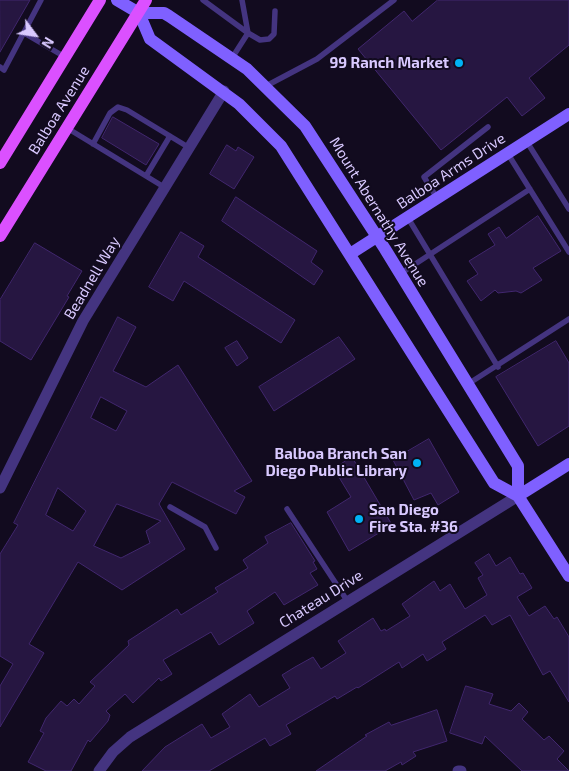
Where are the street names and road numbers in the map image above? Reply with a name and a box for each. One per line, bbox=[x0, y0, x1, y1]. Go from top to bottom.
street label: Balboa Avenue bbox=[25, 62, 93, 158]
street label: Balboa Arms Drive bbox=[393, 129, 509, 213]
street label: Mount Abernathy Avenue bbox=[326, 134, 432, 290]
street label: Beadnell Way bbox=[60, 233, 124, 323]
street label: Chateau Drive bbox=[276, 566, 366, 632]

